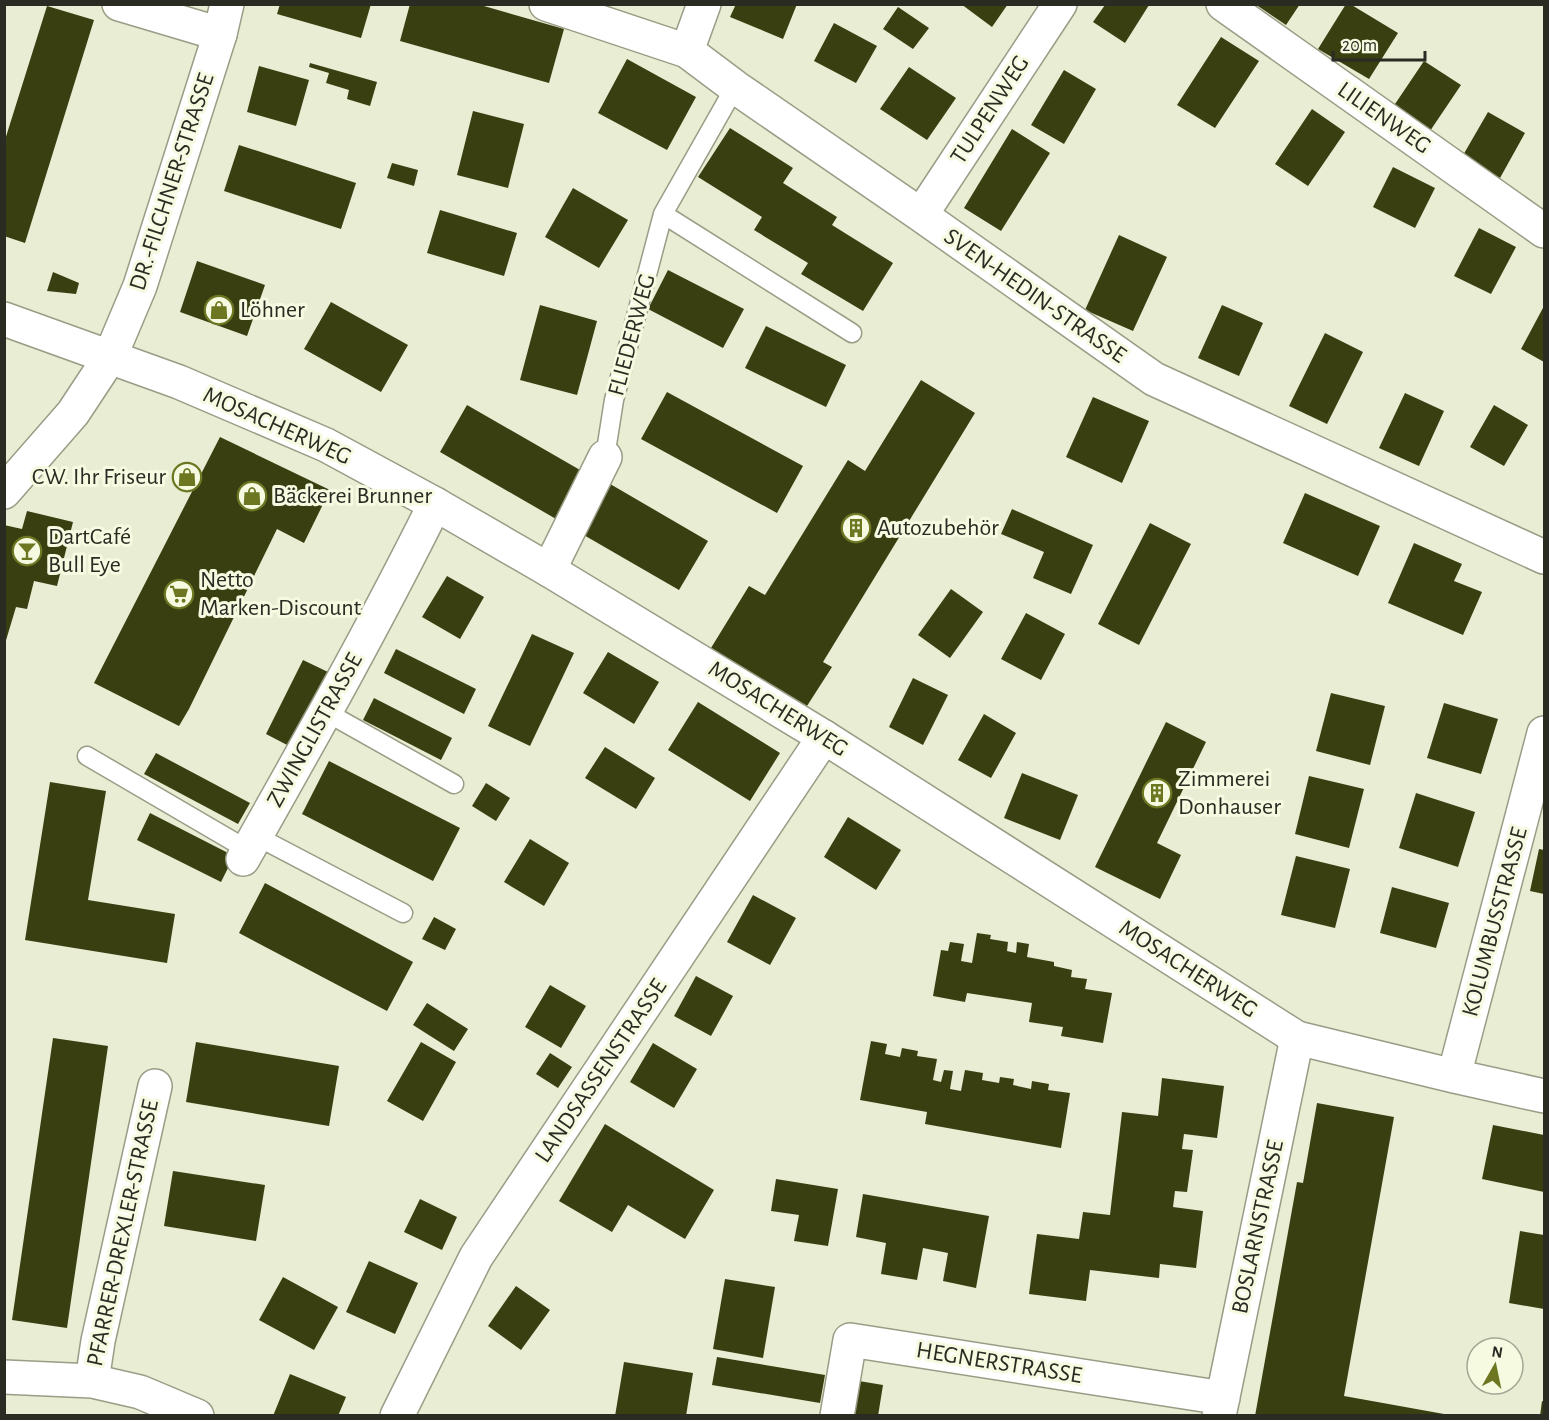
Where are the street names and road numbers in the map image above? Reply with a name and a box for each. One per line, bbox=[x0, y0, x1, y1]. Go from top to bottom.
street label: TULPENWEG bbox=[946, 52, 1034, 168]
street label: DR.-FILCHNER-STRASSE bbox=[126, 70, 219, 294]
street label: LILIENWEG bbox=[1333, 77, 1435, 159]
street label: SVEN-HEDIN-STRASSE bbox=[940, 224, 1131, 368]
street label: FLIEDERWEG bbox=[604, 271, 660, 399]
street label: MOSACHERWEG bbox=[199, 383, 355, 469]
street label: ZWINGLISTRASSE bbox=[263, 649, 367, 811]
street label: MOSACHERWEG bbox=[704, 657, 852, 761]
street label: KOLUMBUSSTRASSE bbox=[1458, 824, 1532, 1019]
street label: MOSACHERWEG bbox=[1115, 916, 1261, 1022]
street label: LANDSASSENSTRASSE bbox=[531, 975, 671, 1167]
street label: PFARRER-DREXLER-STRASSE bbox=[83, 1097, 163, 1369]
street label: BOSLARNSTRASSE bbox=[1228, 1137, 1288, 1316]
street label: HEGNERSTRASSE bbox=[914, 1338, 1084, 1388]

